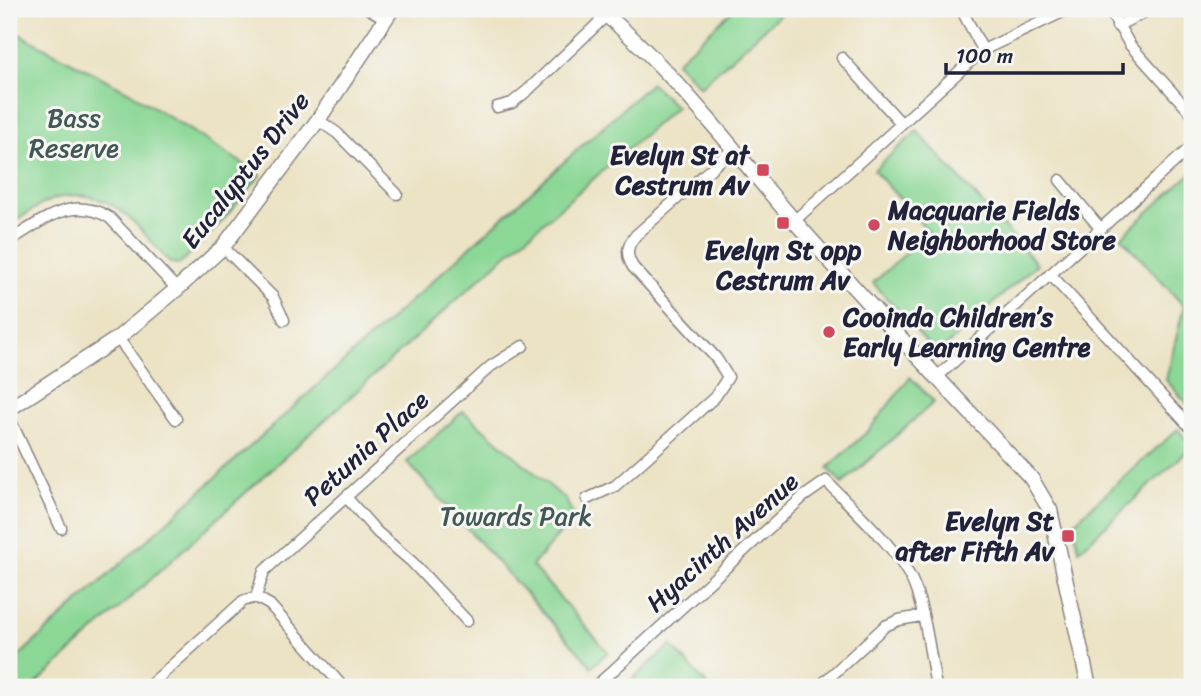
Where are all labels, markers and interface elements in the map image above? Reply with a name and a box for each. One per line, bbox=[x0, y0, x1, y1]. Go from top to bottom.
scale bar bbox=[946, 32, 1122, 76]
text: 100 m bbox=[956, 37, 1013, 75]
street label: Eucalyptus Drive bbox=[168, 81, 322, 259]
park label: Bass Reserve bbox=[29, 95, 119, 171]
place label: Evelyn St at Cestrum Av bbox=[610, 132, 751, 208]
marker: Evelyn St at Cestrum Av bbox=[755, 162, 771, 178]
place label: Macquarie Fields Neighborhood Store bbox=[887, 187, 1116, 263]
marker: Evelyn St opp Cestrum Av bbox=[775, 215, 791, 231]
marker: Macquarie Fields Neighborhood Store bbox=[866, 217, 882, 233]
place label: Evelyn St opp Cestrum Av bbox=[705, 227, 862, 303]
place label: Cooinda Children’s Early Learning Centre bbox=[842, 294, 1091, 370]
marker: Cooinda Children’s Early Learning Centre bbox=[821, 324, 837, 340]
street label: Petunia Place bbox=[292, 378, 440, 518]
street label: Hyacinth Avenue bbox=[635, 460, 810, 624]
park label: Towards Park bbox=[440, 493, 592, 539]
place label: Evelyn St after Fifth Av bbox=[894, 498, 1056, 574]
marker: Evelyn St after Fifth Av bbox=[1060, 528, 1076, 544]

